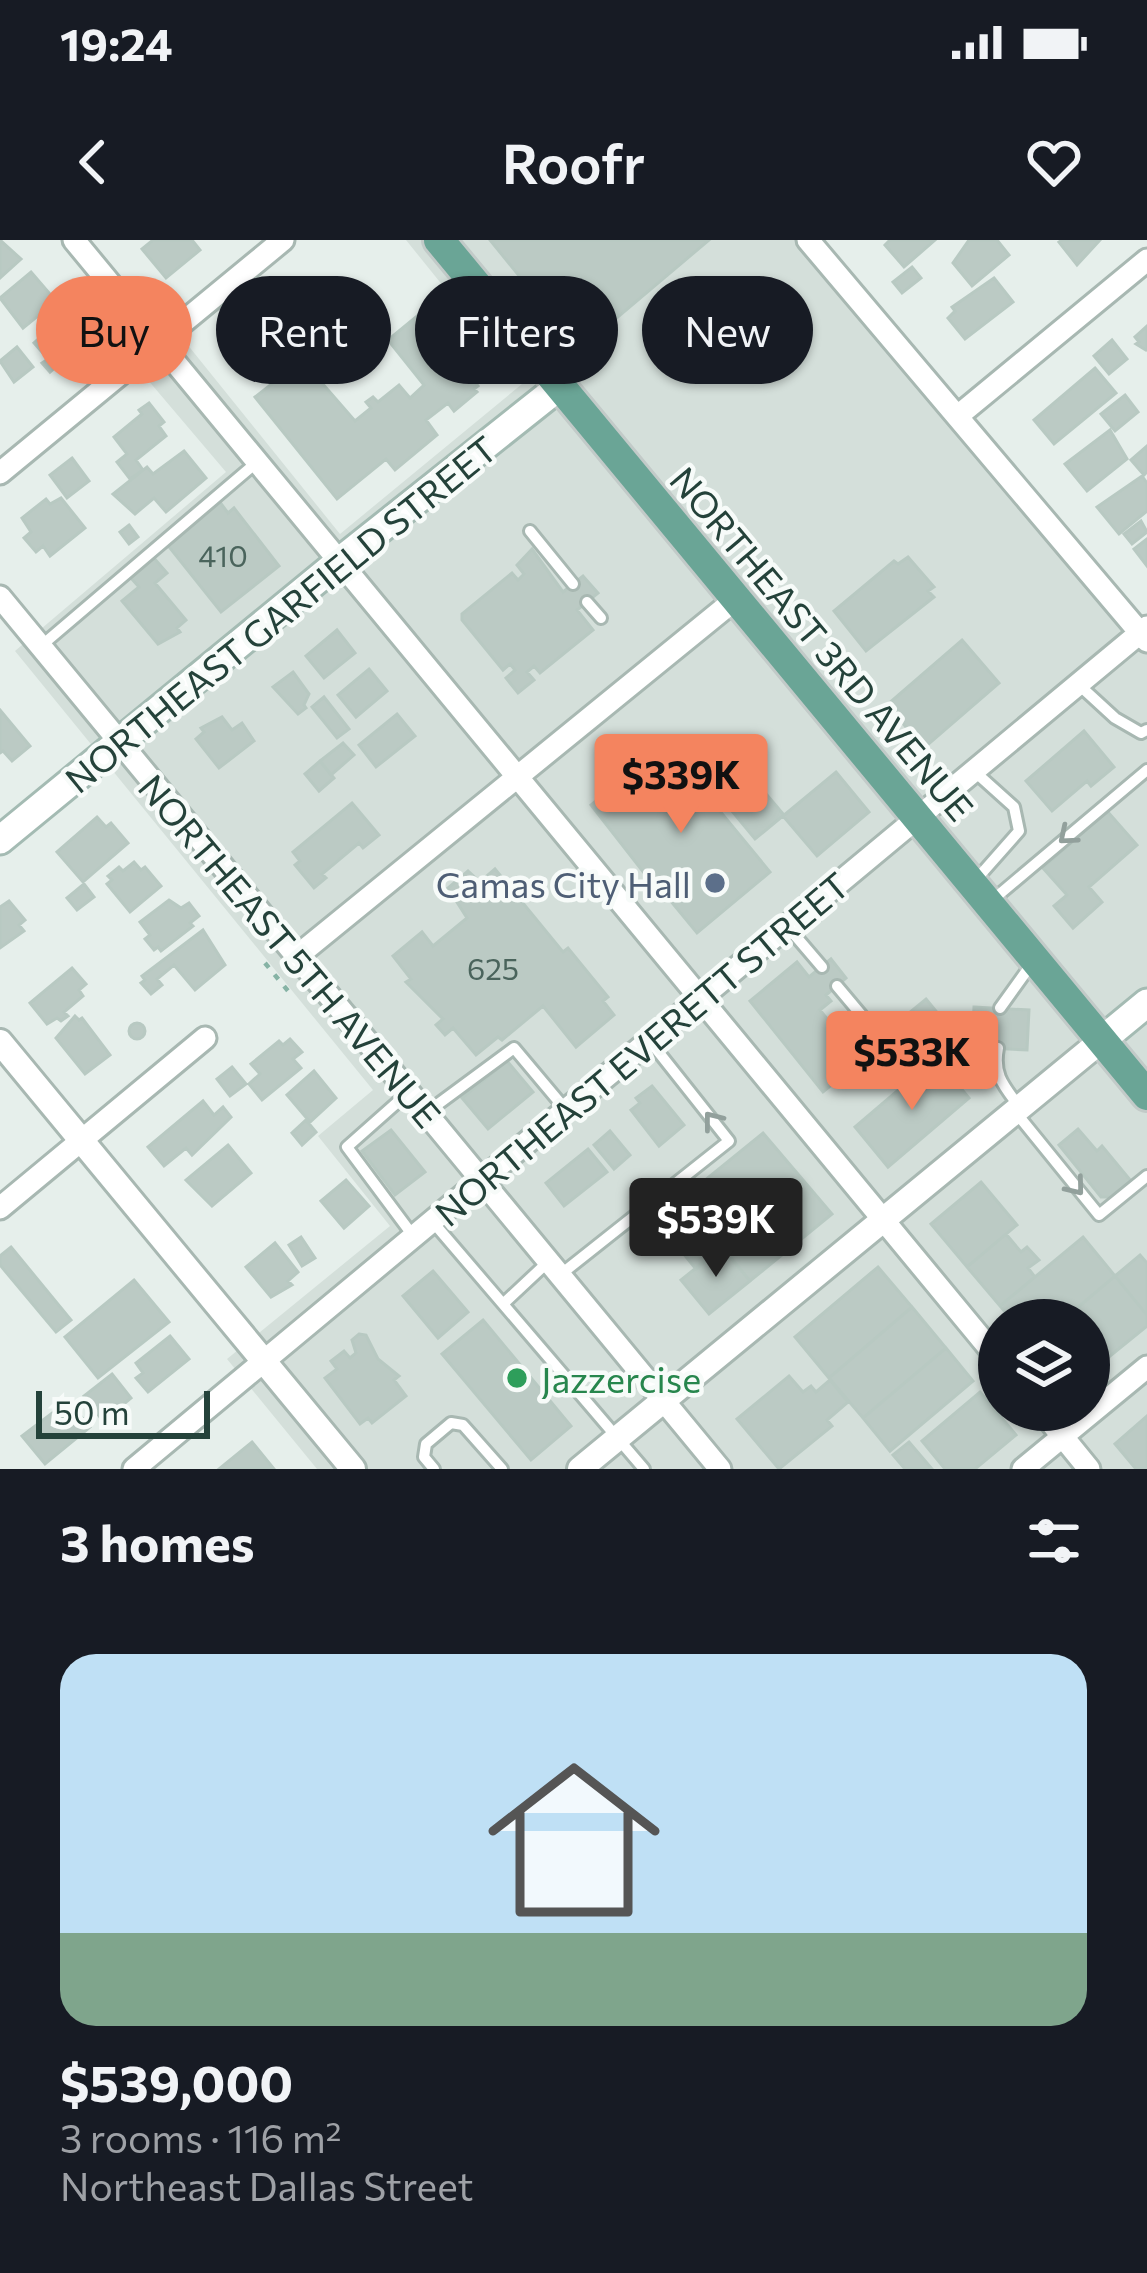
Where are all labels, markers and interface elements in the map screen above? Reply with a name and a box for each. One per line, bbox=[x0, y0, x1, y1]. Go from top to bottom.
text: 19:24 bbox=[60, 15, 173, 70]
icon: back bbox=[60, 129, 126, 195]
text: Roofr bbox=[502, 129, 645, 195]
icon: heart bbox=[1021, 129, 1087, 195]
chip: Buy bbox=[36, 276, 192, 384]
chip: Rent bbox=[216, 276, 391, 384]
chip: Filters bbox=[415, 276, 618, 384]
chip: New bbox=[642, 276, 813, 384]
street label: NORTHEAST GARFIELD STREET bbox=[56, 425, 504, 801]
street label: NORTHEAST 3RD AVENUE bbox=[662, 457, 984, 829]
house number: 410 bbox=[198, 536, 248, 573]
pin: $339K bbox=[597, 734, 765, 836]
text: $339K bbox=[622, 749, 740, 797]
street label: NORTHEAST 5TH AVENUE bbox=[131, 765, 451, 1135]
one-way arrow bbox=[1059, 822, 1081, 844]
place label: Camas City Hall bbox=[436, 861, 691, 905]
street label: NORTHEAST EVERETT STREET bbox=[425, 862, 857, 1234]
marker: Camas City Hall bbox=[702, 870, 728, 896]
house number: 625 bbox=[467, 949, 519, 986]
pin: $533K bbox=[828, 1011, 996, 1113]
text: $533K bbox=[853, 1026, 971, 1074]
one-way arrow bbox=[705, 1111, 726, 1133]
one-way arrow bbox=[1062, 1174, 1084, 1196]
pin: $539K bbox=[632, 1178, 800, 1280]
text: $539K bbox=[656, 1193, 776, 1241]
map controls bbox=[978, 1299, 1110, 1431]
button: layers bbox=[978, 1299, 1110, 1431]
place label: Jazzercise bbox=[541, 1356, 701, 1400]
marker: Jazzercise bbox=[504, 1365, 530, 1391]
scale bar bbox=[36, 1385, 210, 1438]
text: 50 m bbox=[54, 1391, 130, 1432]
icon: filters bbox=[1021, 1508, 1087, 1574]
text: 3 homes bbox=[60, 1510, 255, 1573]
icon: home bbox=[466, 1732, 682, 1948]
text: $539,000 bbox=[60, 2050, 293, 2113]
text: 3 rooms · 116 m² bbox=[60, 2113, 341, 2161]
text: Northeast Dallas Street bbox=[60, 2161, 473, 2209]

